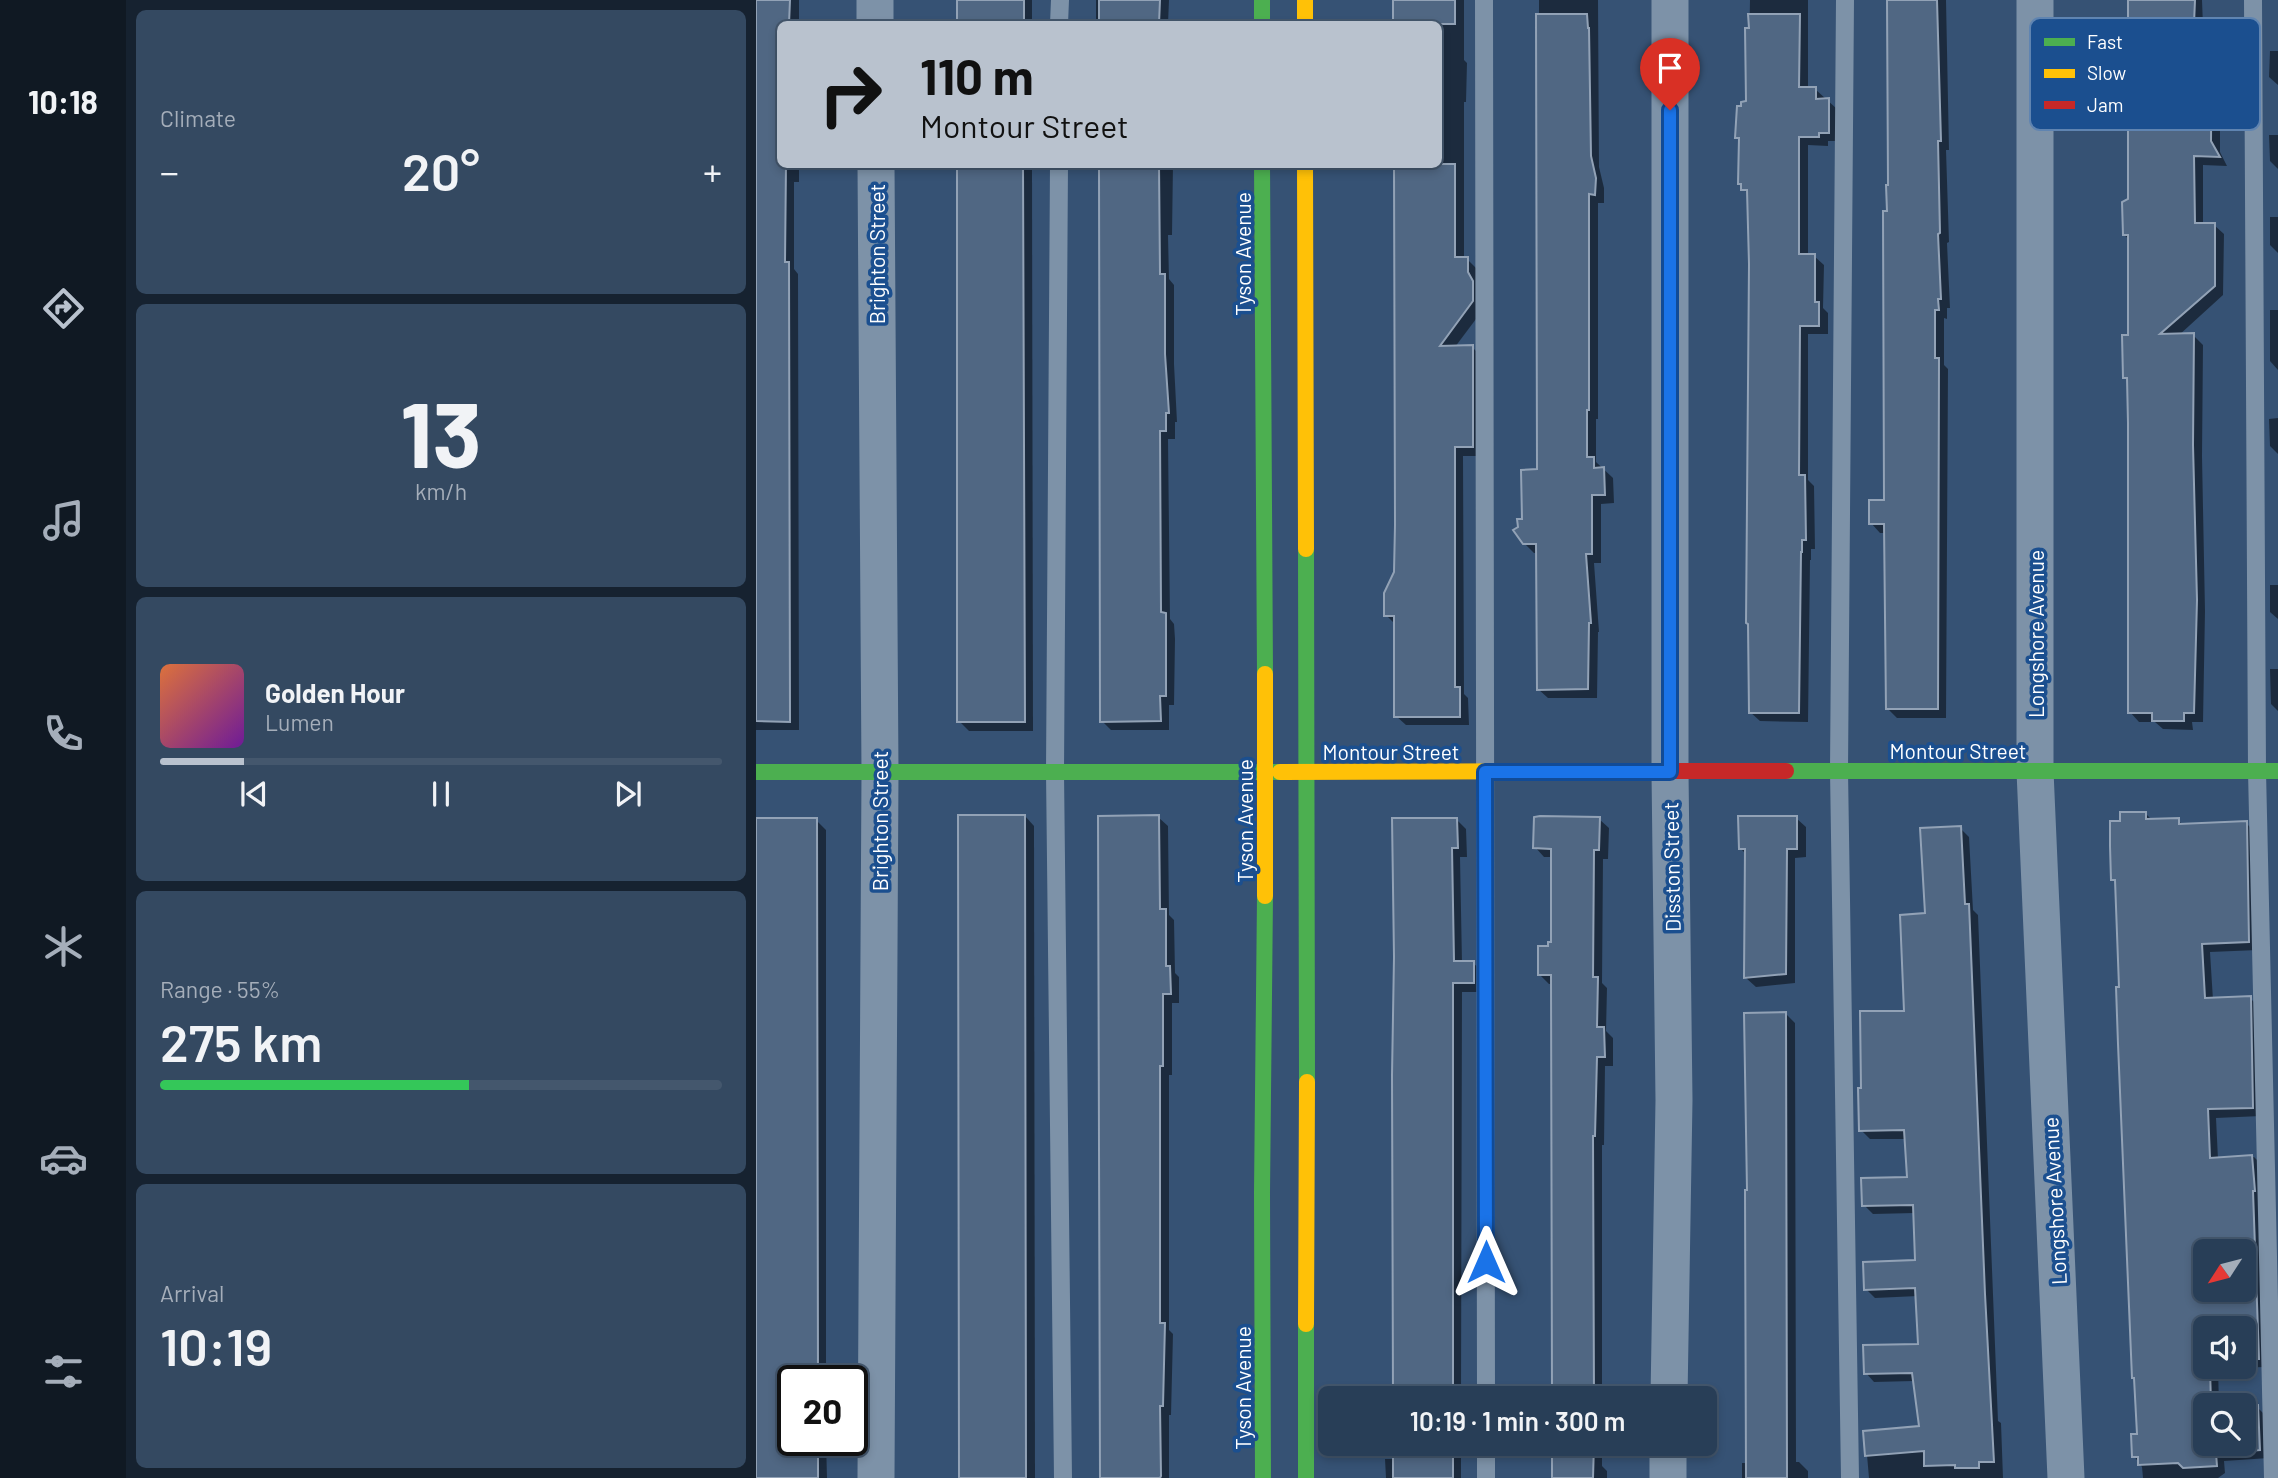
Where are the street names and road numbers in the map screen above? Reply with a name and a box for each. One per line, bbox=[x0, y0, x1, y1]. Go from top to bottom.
street label: Brighton Street bbox=[864, 184, 889, 324]
street label: Tyson Avenue bbox=[1230, 192, 1255, 316]
street label: Longshore Avenue bbox=[2023, 550, 2048, 718]
street label: Montour Street bbox=[1890, 738, 2026, 763]
street label: Montour Street bbox=[1323, 739, 1459, 764]
street label: Brighton Street bbox=[867, 751, 892, 891]
street label: Tyson Avenue bbox=[1232, 759, 1257, 883]
street label: Disston Street bbox=[1657, 802, 1685, 932]
street label: Longshore Avenue bbox=[2037, 1116, 2071, 1286]
street label: Tyson Avenue bbox=[1230, 1326, 1255, 1450]

